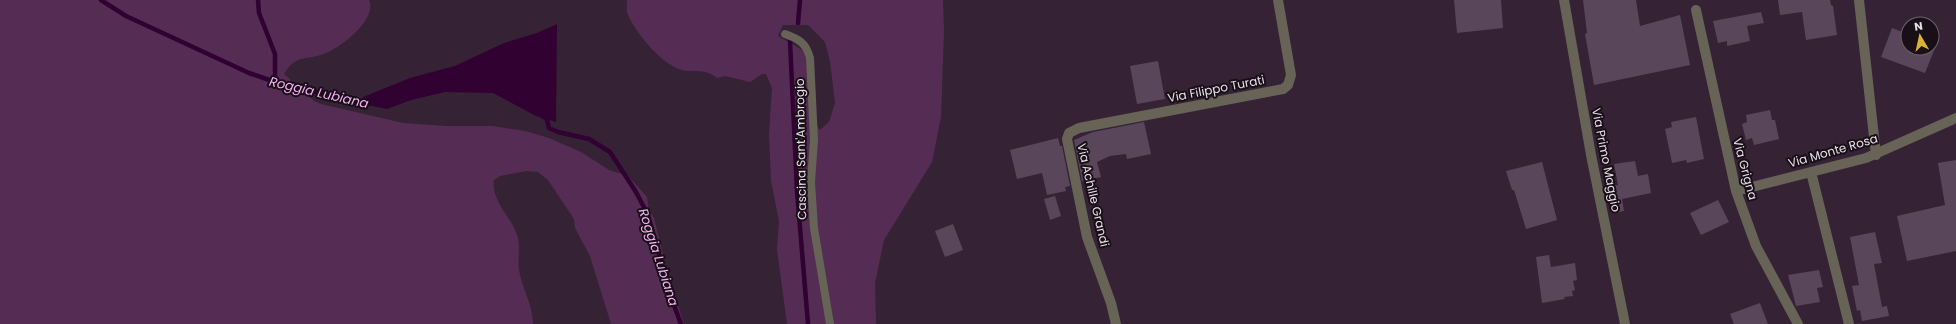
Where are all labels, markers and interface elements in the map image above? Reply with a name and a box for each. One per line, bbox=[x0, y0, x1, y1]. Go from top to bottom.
north arrow bbox=[1900, 16, 1940, 56]
text: N bbox=[1913, 18, 1924, 35]
street label: Via Filippo Turati bbox=[1166, 71, 1266, 106]
water label: Roggia Lubiana bbox=[267, 72, 371, 113]
street label: Cascina Sant'Ambrogio bbox=[791, 78, 810, 220]
street label: Via Primo Maggio bbox=[1588, 107, 1625, 214]
street label: Via Monte Rosa bbox=[1786, 130, 1880, 171]
street label: Via Grigna bbox=[1729, 136, 1762, 202]
street label: Via Achille Grandi bbox=[1073, 142, 1114, 248]
water label: Roggia Lubiana bbox=[634, 206, 683, 309]

